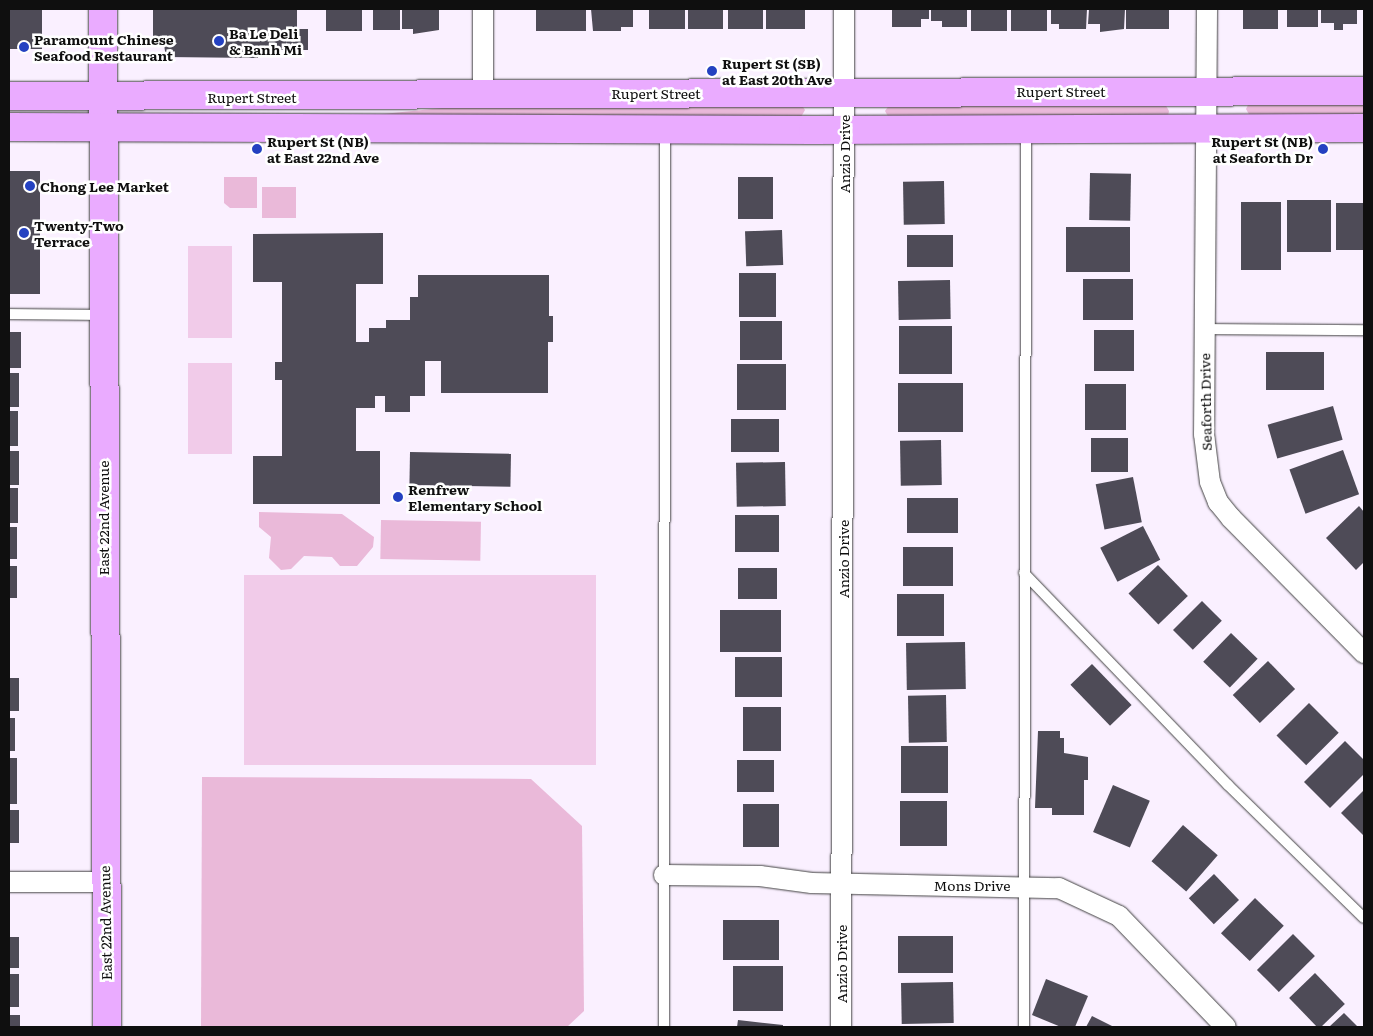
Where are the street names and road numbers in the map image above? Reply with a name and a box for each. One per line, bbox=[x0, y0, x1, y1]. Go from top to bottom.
street label: Rupert Street bbox=[1016, 83, 1106, 99]
street label: Rupert Street bbox=[611, 85, 701, 101]
street label: Rupert Street bbox=[207, 89, 297, 105]
street label: Anzio Drive bbox=[836, 115, 852, 193]
street label: Seaforth Drive bbox=[1196, 353, 1214, 451]
street label: East 22nd Avenue bbox=[95, 461, 111, 575]
street label: Anzio Drive bbox=[835, 520, 851, 598]
street label: East 22nd Avenue bbox=[96, 865, 114, 981]
street label: Mons Drive bbox=[934, 877, 1010, 893]
street label: Anzio Drive bbox=[833, 925, 849, 1003]

